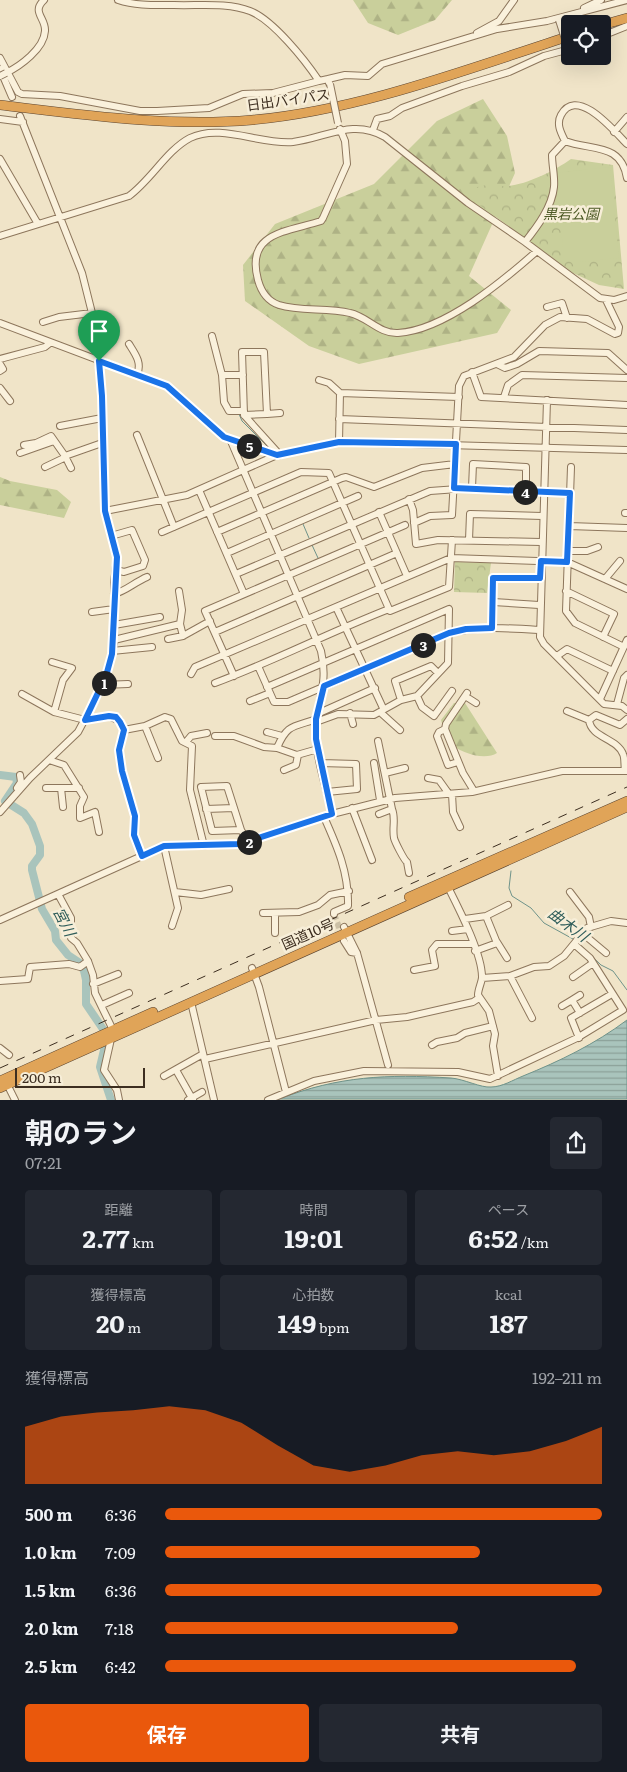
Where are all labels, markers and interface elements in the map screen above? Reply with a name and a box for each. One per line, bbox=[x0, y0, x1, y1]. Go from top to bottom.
map controls bbox=[561, 15, 611, 65]
button: locate bbox=[561, 15, 611, 65]
street label: 日出バイパス bbox=[245, 83, 331, 115]
park label: 黒岩公園 bbox=[543, 203, 601, 223]
pin bbox=[78, 310, 120, 361]
icon: arrive bbox=[85, 317, 113, 345]
pin: 5 bbox=[236, 434, 262, 458]
text: 5 bbox=[246, 436, 253, 456]
pin: 4 bbox=[512, 480, 538, 504]
text: 4 bbox=[521, 482, 530, 502]
pin: 3 bbox=[410, 632, 436, 658]
text: 3 bbox=[420, 635, 427, 655]
pin: 1 bbox=[92, 670, 116, 696]
text: 1 bbox=[102, 673, 107, 693]
pin: 2 bbox=[236, 830, 262, 854]
text: 2 bbox=[246, 832, 253, 852]
water label: 曲木川 bbox=[544, 901, 595, 947]
water label: 宮川 bbox=[48, 903, 83, 942]
street label: 国道10号 bbox=[278, 913, 337, 954]
scale bar bbox=[15, 1064, 145, 1088]
text: 200 m bbox=[22, 1067, 62, 1087]
text: 朝のラン bbox=[25, 1110, 137, 1152]
button: share bbox=[550, 1117, 602, 1169]
text: 07:21 bbox=[25, 1150, 62, 1174]
text: 距離 bbox=[105, 1199, 133, 1219]
text: 時間 bbox=[300, 1199, 328, 1219]
text: ペース bbox=[488, 1199, 529, 1219]
text: 2.77 bbox=[83, 1219, 130, 1256]
text: 19:01 bbox=[284, 1219, 343, 1256]
text: 6:52 bbox=[468, 1219, 518, 1256]
text: km bbox=[130, 1232, 154, 1252]
text: /km bbox=[518, 1232, 549, 1252]
text: 獲得標高 bbox=[91, 1284, 147, 1304]
text: 心拍数 bbox=[293, 1284, 335, 1304]
text: kcal bbox=[495, 1284, 522, 1304]
text: 20 bbox=[96, 1304, 125, 1341]
text: 149 bbox=[277, 1304, 316, 1341]
text: 187 bbox=[489, 1304, 528, 1341]
text: m bbox=[125, 1317, 141, 1337]
text: bpm bbox=[316, 1317, 350, 1337]
text: 獲得標高 bbox=[25, 1365, 89, 1389]
text: 192–211 m bbox=[532, 1365, 602, 1389]
text: 500 m bbox=[25, 1502, 73, 1526]
text: 6:36 bbox=[105, 1502, 136, 1526]
text: 1.0 km bbox=[25, 1540, 77, 1564]
text: 7:09 bbox=[105, 1540, 136, 1564]
text: 1.5 km bbox=[25, 1578, 75, 1602]
text: 6:36 bbox=[105, 1578, 136, 1602]
text: 2.0 km bbox=[25, 1616, 79, 1640]
text: 7:18 bbox=[105, 1616, 133, 1640]
text: 2.5 km bbox=[25, 1654, 77, 1678]
text: 6:42 bbox=[105, 1654, 136, 1678]
button: 保存 bbox=[25, 1704, 309, 1762]
button: 共有 bbox=[319, 1704, 602, 1762]

